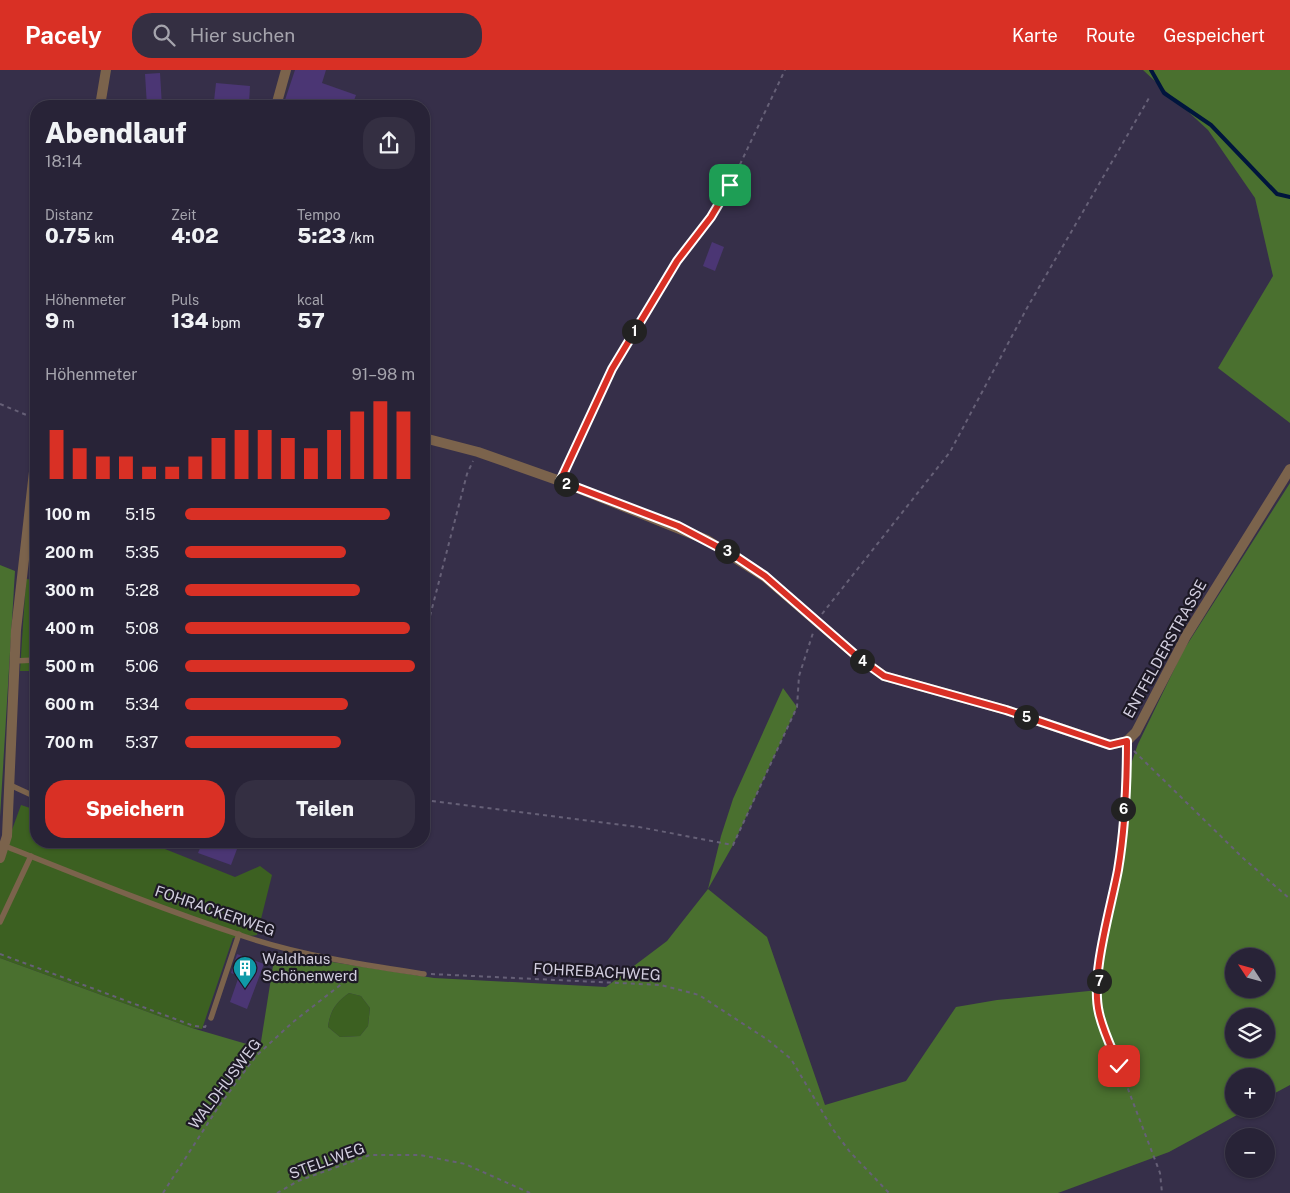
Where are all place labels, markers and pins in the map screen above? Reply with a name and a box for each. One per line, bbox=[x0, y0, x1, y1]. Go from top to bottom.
pin bbox=[709, 164, 751, 206]
pin: 1 bbox=[622, 318, 646, 344]
pin: 2 bbox=[554, 472, 578, 496]
pin: 3 bbox=[714, 538, 740, 564]
pin: 4 bbox=[850, 648, 874, 674]
pin: 5 bbox=[1014, 704, 1038, 730]
pin: 6 bbox=[1110, 796, 1136, 822]
place label: Waldhaus Schönenwerd bbox=[262, 950, 358, 984]
building icon: Waldhaus Schönenwerd bbox=[232, 955, 258, 989]
pin: 7 bbox=[1086, 968, 1112, 994]
pin bbox=[1098, 1045, 1140, 1087]

